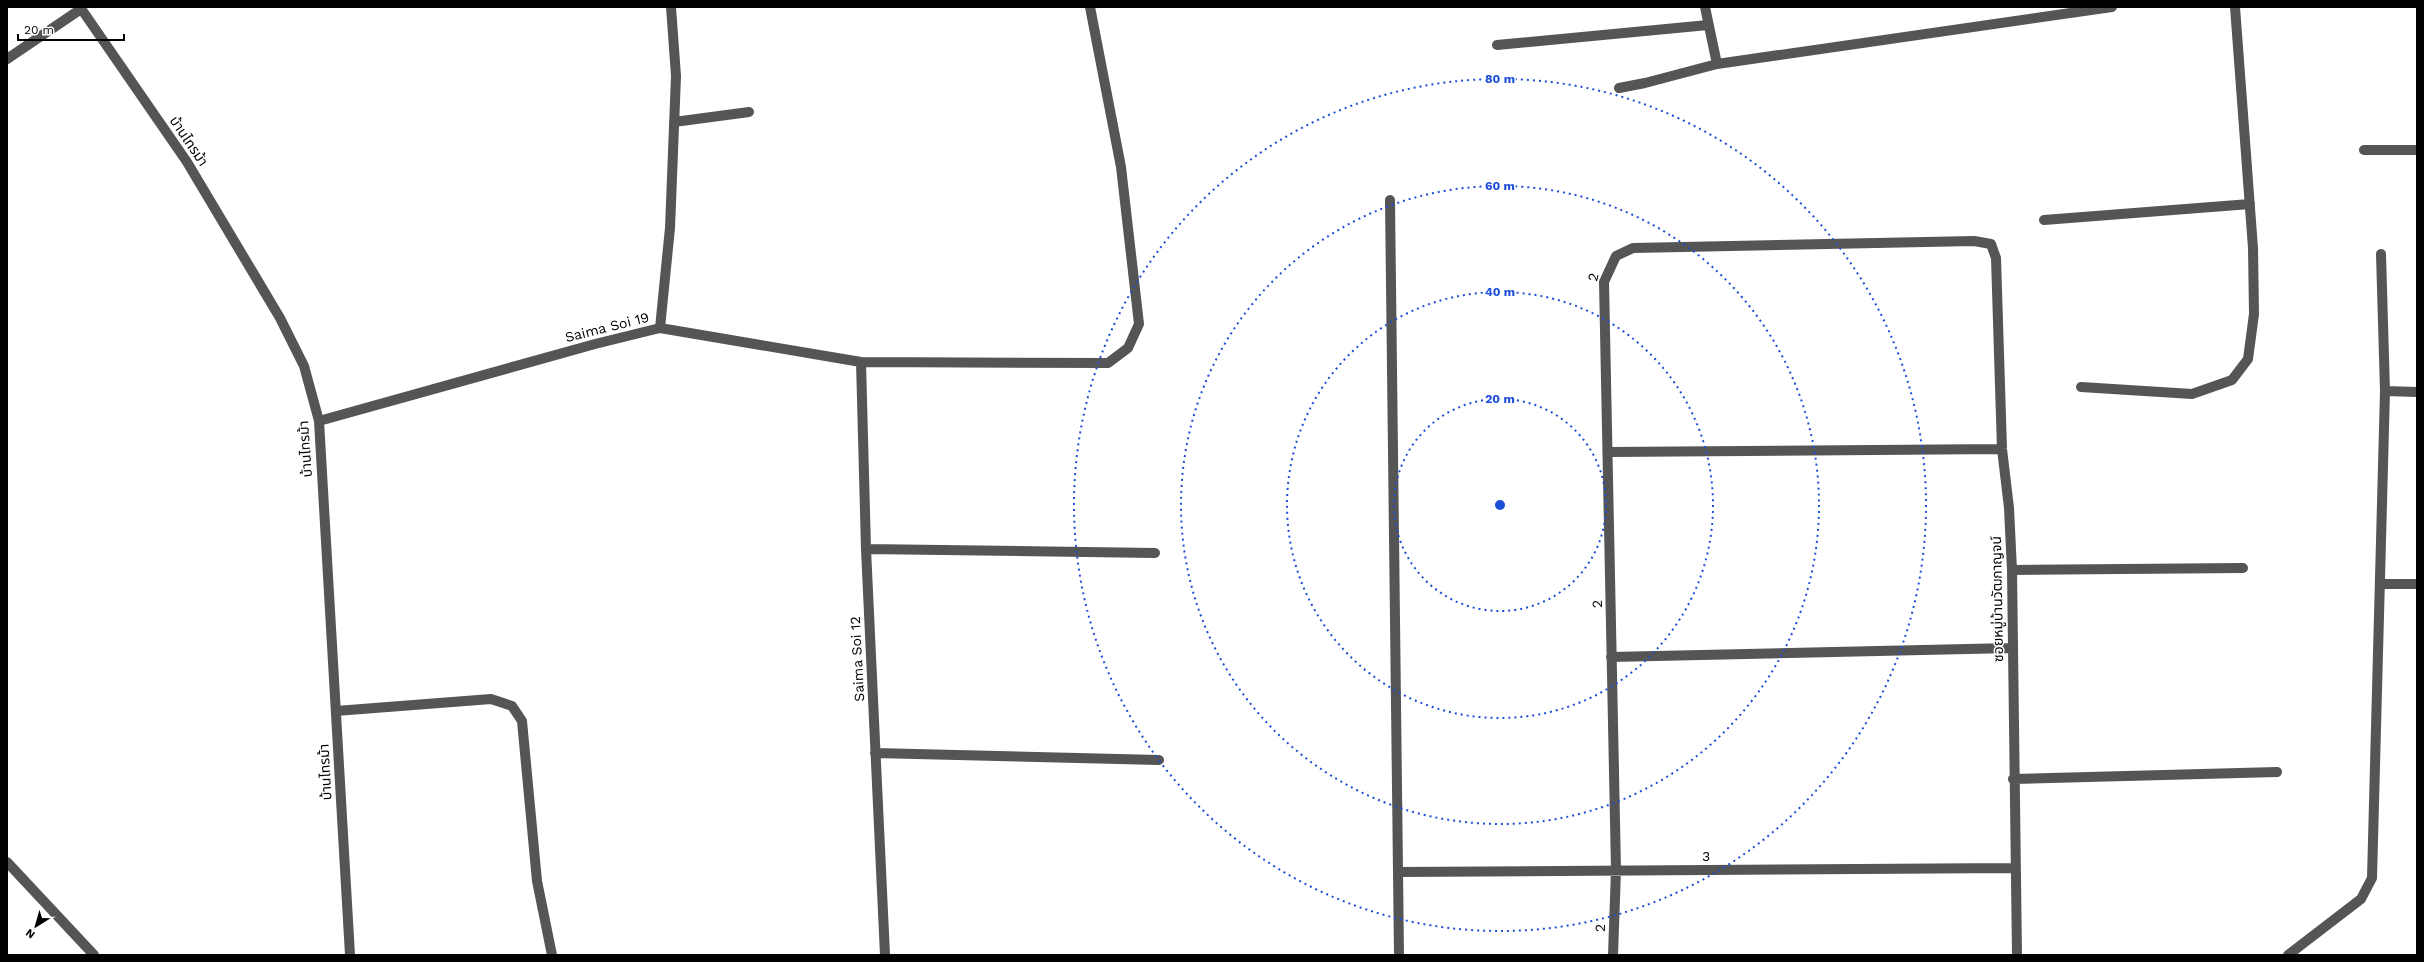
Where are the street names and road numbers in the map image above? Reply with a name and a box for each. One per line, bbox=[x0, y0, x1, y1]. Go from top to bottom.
street label: บ้านไทรม้า bbox=[167, 113, 211, 169]
street label: 2 bbox=[1584, 271, 1602, 283]
street label: Saima Soi 19 bbox=[563, 309, 651, 345]
street label: บ้านไทรม้า bbox=[295, 420, 315, 478]
street label: ซอยหมู่บ้านวัฒกาญจน์ bbox=[1988, 536, 2007, 662]
street label: 2 bbox=[1589, 600, 1605, 608]
street label: Saima Soi 12 bbox=[847, 616, 867, 702]
street label: บ้านไทรม้า bbox=[316, 743, 334, 801]
street label: 3 bbox=[1702, 848, 1710, 864]
street label: 2 bbox=[1592, 924, 1608, 932]

